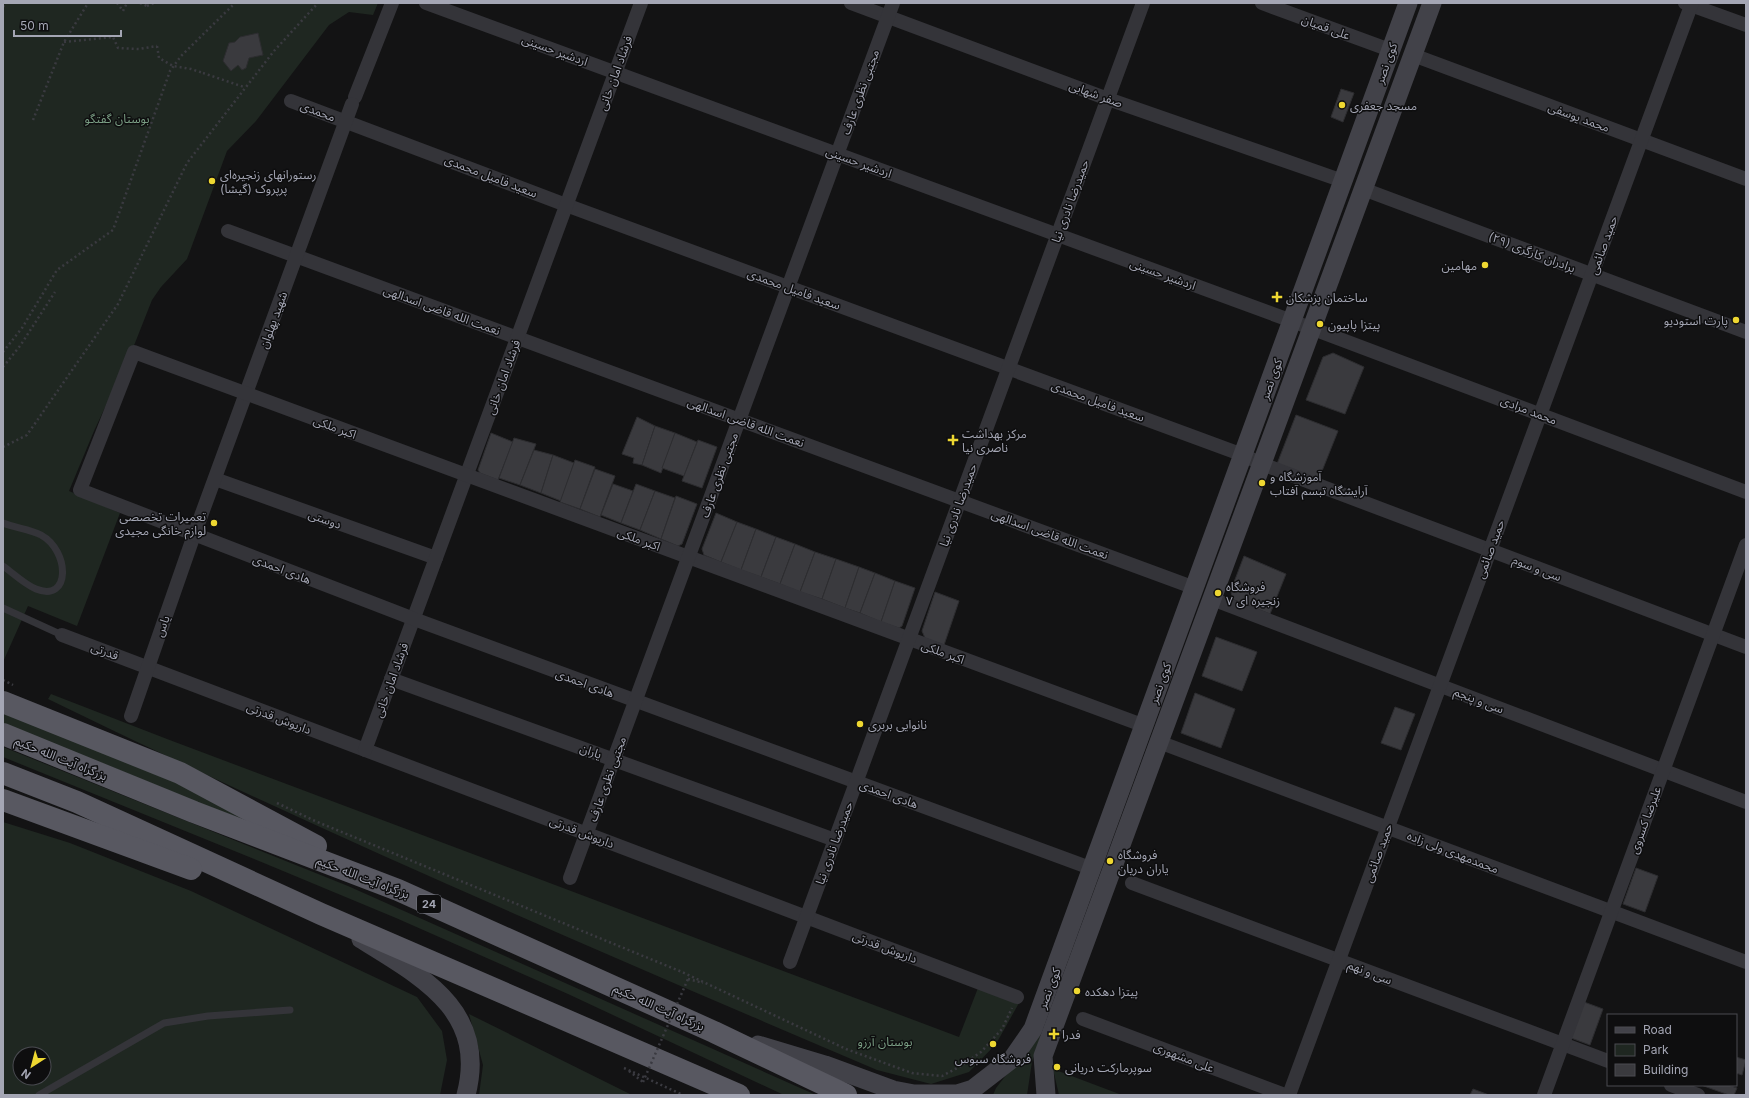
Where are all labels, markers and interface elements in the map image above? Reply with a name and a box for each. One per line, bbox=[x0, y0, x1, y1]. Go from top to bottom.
street label: علی قمیان bbox=[1300, 11, 1352, 43]
scale bar bbox=[14, 12, 121, 38]
text: 50 m bbox=[20, 18, 49, 33]
street label: اردشیر حسینی bbox=[520, 31, 590, 69]
street label: فرشاد امان خانی bbox=[595, 33, 635, 113]
street label: کوی نصر bbox=[1371, 39, 1401, 86]
street label: مجتبی نظری عارف bbox=[838, 48, 882, 136]
street label: صفر شهابی bbox=[1067, 77, 1125, 111]
street label: محمدی bbox=[298, 97, 338, 125]
place label: مسجد جعفری bbox=[1350, 98, 1417, 113]
street label: محمد یوسفی bbox=[1546, 99, 1612, 135]
marker: مسجد جعفری bbox=[1337, 100, 1347, 110]
park label: بوستان گفتگو bbox=[85, 111, 149, 126]
street label: اردشیر حسینی bbox=[824, 143, 894, 181]
street label: سعید فامیل محمدی bbox=[443, 151, 539, 201]
street label: حمیدرضا نادری نیا bbox=[1048, 157, 1092, 245]
place label: رستورانهای زنجیره‌ای پرپروک (گیشا) bbox=[220, 167, 316, 197]
marker: رستورانهای زنجیره‌ای پرپروک (گیشا) bbox=[207, 176, 217, 186]
street label: حمید صائمی bbox=[1585, 214, 1621, 277]
street label: برادران کارگری (۲۹) bbox=[1486, 229, 1578, 275]
street label: اردشیر حسینی bbox=[1128, 255, 1198, 293]
place label: مهامین bbox=[1442, 258, 1477, 273]
marker: مهامین bbox=[1480, 260, 1490, 270]
street label: سعید فامیل محمدی bbox=[745, 265, 843, 313]
street label: نعمت الله قاضی اسدالهی bbox=[382, 282, 502, 338]
street label: شهید پهلوان bbox=[256, 289, 291, 351]
place label: ساختمان پزشکان bbox=[1286, 290, 1368, 306]
marker: ساختمان پزشکان bbox=[1271, 291, 1283, 303]
place label: پارت استودیو bbox=[1664, 313, 1728, 329]
marker: پارت استودیو bbox=[1731, 315, 1741, 325]
place label: پیتزا پاپیون bbox=[1328, 317, 1380, 333]
marker: پیتزا پاپیون bbox=[1315, 319, 1325, 329]
street label: فرشاد امان خانی bbox=[483, 337, 523, 417]
street label: کوی نصر bbox=[1256, 355, 1286, 402]
street label: سعید فامیل محمدی bbox=[1049, 377, 1147, 425]
street label: محمد مرادی bbox=[1499, 392, 1559, 428]
street label: نعمت الله قاضی اسدالهی bbox=[686, 394, 806, 450]
street label: اکبر ملکی bbox=[311, 412, 359, 442]
place label: مرکز بهداشت ناصری نیا bbox=[962, 426, 1027, 455]
street label: مجتبی نظری عارف bbox=[697, 431, 741, 519]
marker: مرکز بهداشت ناصری نیا bbox=[947, 434, 959, 446]
street label: حمیدرضا نادری نیا bbox=[936, 461, 980, 549]
place label: آموزشگاه و آرایشگاه تبسم آفتاب bbox=[1270, 469, 1368, 500]
marker: آموزشگاه و آرایشگاه تبسم آفتاب bbox=[1257, 478, 1267, 488]
street label: دوستی bbox=[307, 506, 344, 532]
street label: نعمت الله قاضی اسدالهی bbox=[990, 506, 1110, 562]
place label: تعمیرات تخصصی لوازم خانگی مجیدی bbox=[115, 509, 206, 540]
marker: تعمیرات تخصصی لوازم خانگی مجیدی bbox=[209, 518, 219, 528]
street label: حمید صائمی bbox=[1472, 518, 1508, 581]
street label: اکبر ملکی bbox=[615, 524, 663, 554]
street label: هادی احمدی bbox=[251, 551, 313, 587]
street label: سی و سوم bbox=[1510, 552, 1564, 586]
place label: فروشگاه زنجیره ای ۷ bbox=[1226, 579, 1280, 608]
marker: فروشگاه زنجیره ای ۷ bbox=[1213, 588, 1223, 598]
street label: یاس bbox=[151, 613, 173, 639]
street label: اکبر ملکی bbox=[919, 637, 967, 667]
street label: قدرتی bbox=[89, 639, 121, 663]
street label: فرشاد امان خانی bbox=[371, 640, 411, 720]
street label: کوی نصر bbox=[1145, 659, 1175, 706]
street label: هادی احمدی bbox=[554, 666, 616, 701]
street label: سی و پنجم bbox=[1451, 684, 1506, 718]
street label: داریوش قدرتی bbox=[245, 699, 314, 737]
place label: نانوایی بربری bbox=[868, 717, 927, 732]
marker: نانوایی بربری bbox=[855, 719, 865, 729]
street label: بزرگراه آیت الله حکیم bbox=[12, 733, 109, 785]
street label: مجتبی نظری عارف bbox=[585, 735, 629, 823]
street label: یاران bbox=[578, 740, 604, 762]
street label: هادی احمدی bbox=[858, 777, 920, 812]
street label: علیرضا کسروی bbox=[1626, 784, 1664, 856]
street label: حمیدرضا نادری نیا bbox=[812, 799, 856, 887]
street label: داریوش قدرتی bbox=[548, 813, 617, 851]
street label: حمید صائمی bbox=[1360, 822, 1396, 885]
street label: محمدمهدی ولی زاده bbox=[1405, 828, 1501, 876]
place label: فروشگاه یاران دریان bbox=[1118, 847, 1169, 876]
street label: بزرگراه آیت الله حکیم bbox=[314, 852, 412, 904]
marker: فروشگاه یاران دریان bbox=[1105, 856, 1115, 866]
road number: 24 bbox=[417, 895, 441, 913]
street label: داریوش قدرتی bbox=[851, 928, 920, 966]
street label: سی و نهم bbox=[1345, 957, 1394, 989]
street label: کوی نصر bbox=[1034, 965, 1064, 1011]
street label: بزرگراه آیت الله حکیم bbox=[610, 980, 707, 1036]
place label: پیتزا دهکده bbox=[1085, 984, 1138, 1000]
marker: پیتزا دهکده bbox=[1072, 986, 1082, 996]
legend bbox=[1607, 1014, 1737, 1086]
text: Road bbox=[1643, 1022, 1672, 1037]
place label: فدرا bbox=[1062, 1027, 1081, 1042]
marker: فدرا bbox=[1049, 1029, 1059, 1039]
park label: بوستان آرزو bbox=[858, 1034, 912, 1049]
marker: فروشگاه سبوس bbox=[988, 1039, 998, 1049]
street label: علی مشهوری bbox=[1152, 1039, 1216, 1075]
text: Park bbox=[1643, 1042, 1669, 1057]
north arrow bbox=[12, 1046, 52, 1086]
place label: فروشگاه سبوس bbox=[955, 1051, 1031, 1066]
place label: سوپرمارکت دریانی bbox=[1065, 1060, 1152, 1076]
marker: سوپرمارکت دریانی bbox=[1052, 1062, 1062, 1072]
text: Building bbox=[1643, 1062, 1688, 1077]
text: N bbox=[19, 1066, 34, 1082]

